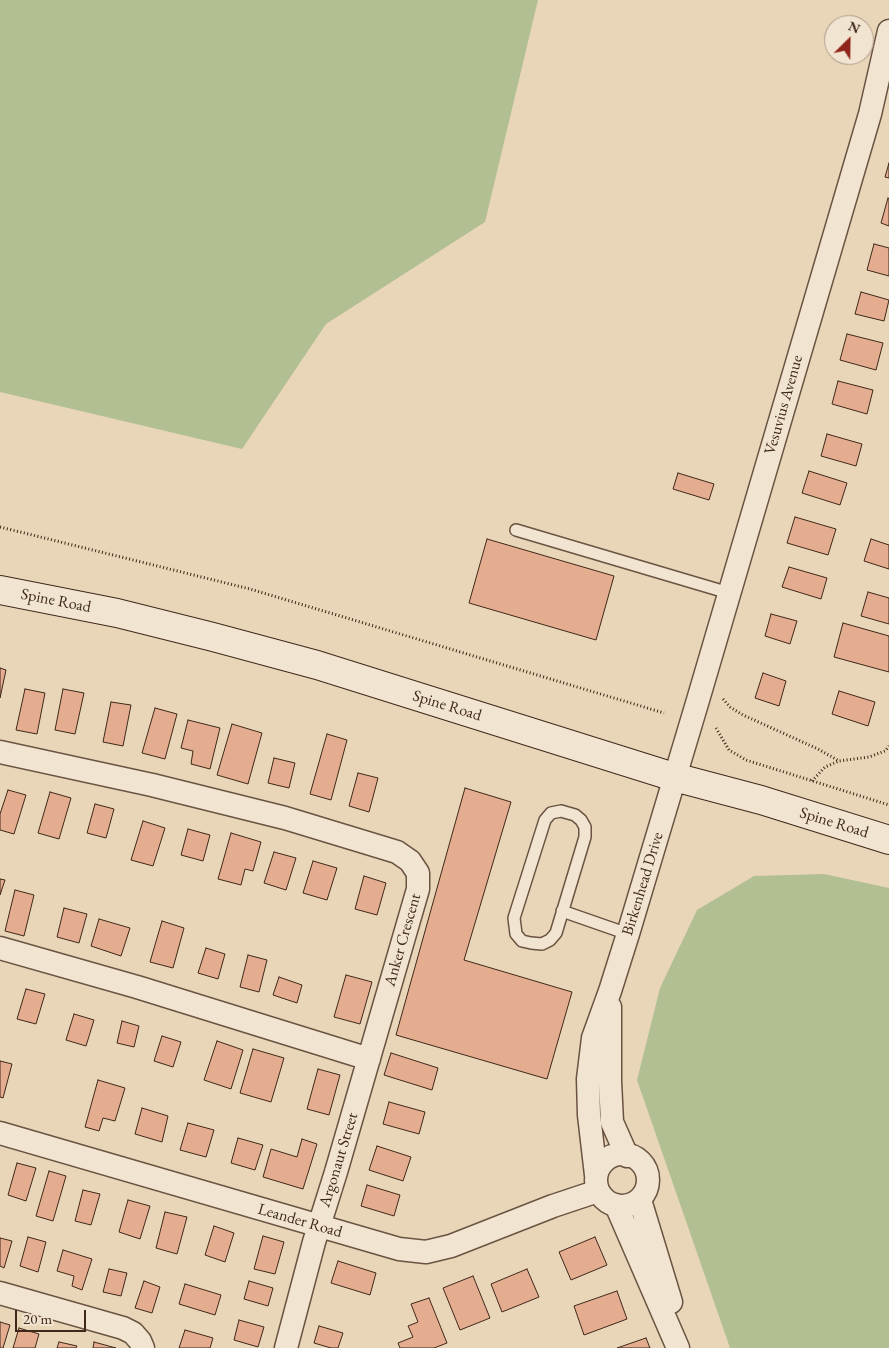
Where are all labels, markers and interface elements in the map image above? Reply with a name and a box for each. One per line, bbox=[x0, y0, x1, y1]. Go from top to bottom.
north arrow bbox=[824, 15, 874, 65]
text: N bbox=[846, 17, 863, 38]
street label: Vesuvius Avenue bbox=[761, 353, 807, 457]
street label: Spine Road bbox=[19, 585, 93, 617]
street label: Spine Road bbox=[410, 686, 484, 726]
street label: Spine Road bbox=[797, 803, 871, 843]
street label: Birkenhead Drive bbox=[618, 830, 668, 938]
street label: Anker Crescent bbox=[381, 891, 425, 989]
street label: Argonaut Street bbox=[316, 1110, 362, 1210]
street label: Leander Road bbox=[256, 1200, 344, 1242]
scale bar bbox=[18, 1300, 89, 1332]
text: 20 m bbox=[23, 1309, 52, 1328]

